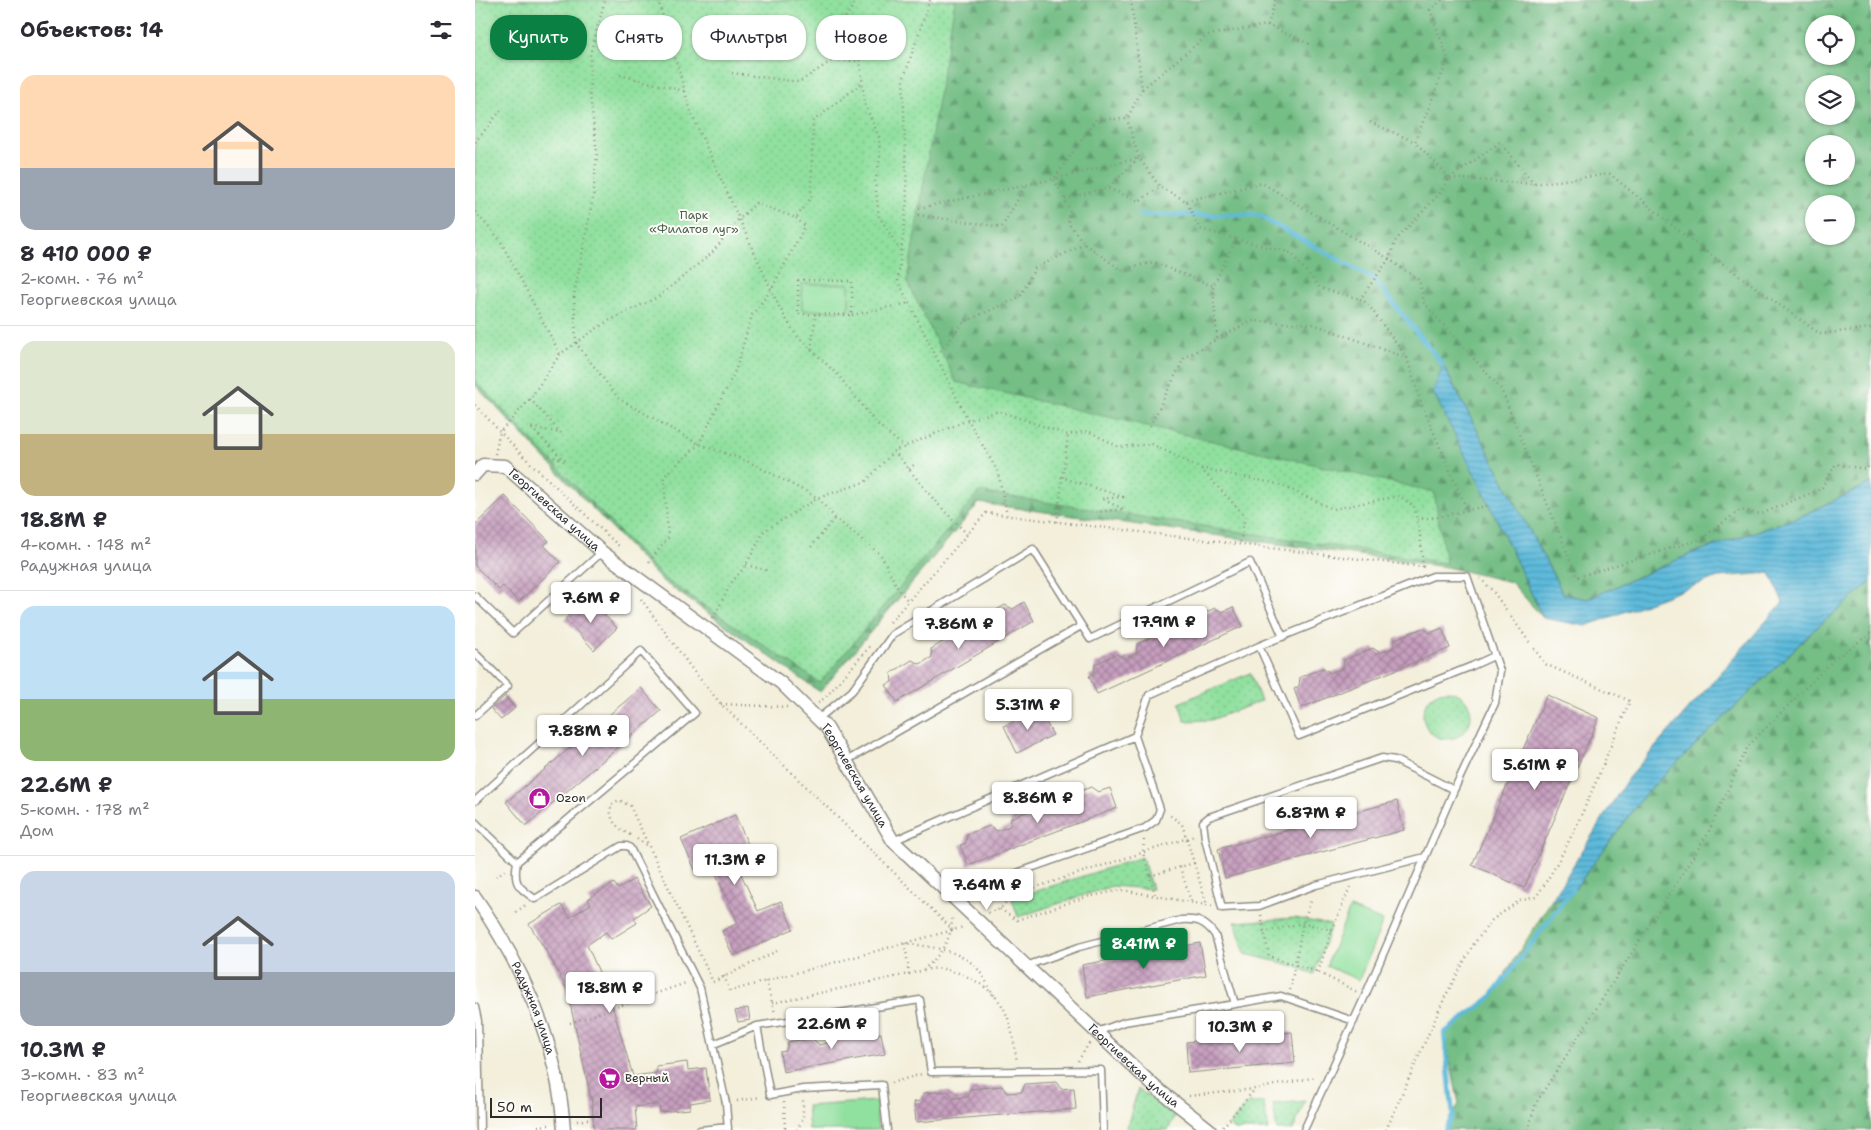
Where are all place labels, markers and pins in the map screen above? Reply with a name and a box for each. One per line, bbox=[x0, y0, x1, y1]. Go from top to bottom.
pin: 7.6M ₽ bbox=[550, 582, 632, 624]
pin: 17.9M ₽ bbox=[1118, 606, 1210, 648]
pin: 7.86M ₽ bbox=[913, 608, 1005, 650]
pin: 5.31M ₽ bbox=[982, 688, 1074, 731]
pin: 7.88M ₽ bbox=[537, 714, 629, 757]
pin: 5.61M ₽ bbox=[1489, 748, 1581, 791]
pin: 8.86M ₽ bbox=[992, 782, 1084, 824]
shop icon: Ozon bbox=[528, 786, 552, 810]
place label: Ozon bbox=[556, 790, 586, 806]
pin: 6.87M ₽ bbox=[1265, 796, 1357, 839]
pin: 11.3M ₽ bbox=[689, 844, 781, 886]
pin: 7.64M ₽ bbox=[941, 868, 1033, 911]
pin: 8.41M ₽ bbox=[1098, 928, 1190, 970]
pin: 18.8M ₽ bbox=[564, 972, 656, 1014]
pin: 22.6M ₽ bbox=[786, 1008, 878, 1050]
pin: 10.3M ₽ bbox=[1194, 1010, 1286, 1053]
supermarket icon: Верный bbox=[597, 1066, 621, 1090]
place label: Верный bbox=[625, 1070, 669, 1086]

